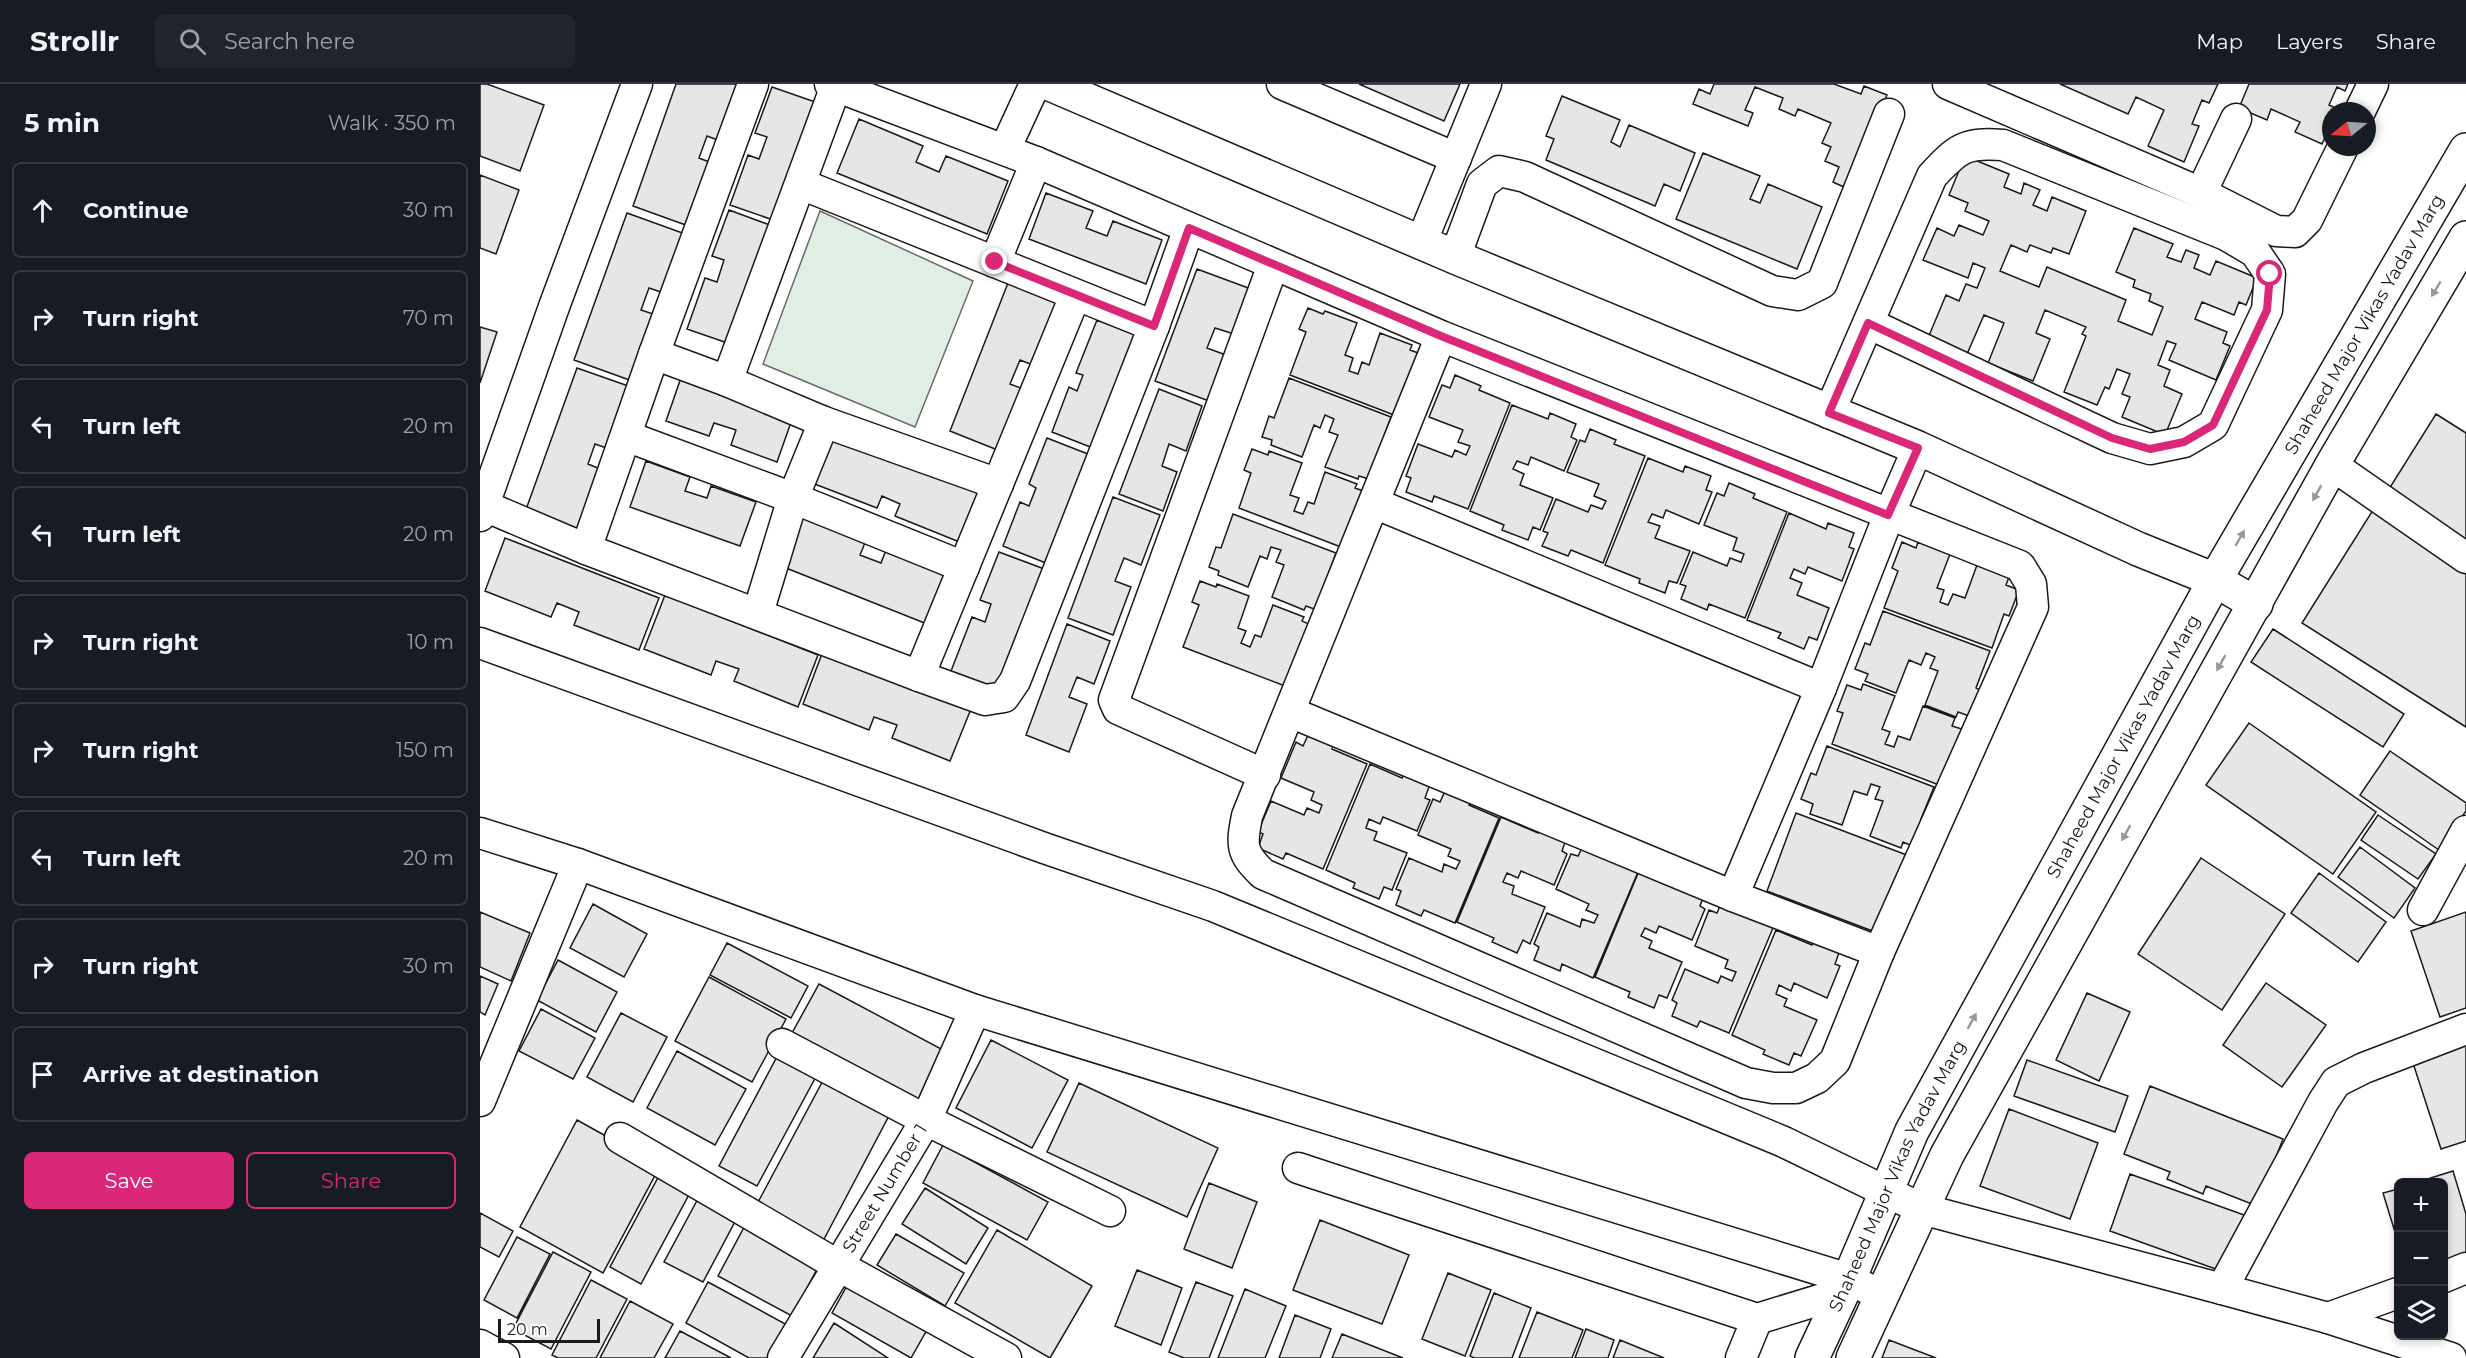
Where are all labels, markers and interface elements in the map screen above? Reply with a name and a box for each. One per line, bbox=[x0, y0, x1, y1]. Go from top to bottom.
search box bbox=[155, 14, 575, 68]
text: Strollr bbox=[30, 24, 119, 58]
icon: search bbox=[176, 25, 209, 58]
text: Search here bbox=[224, 28, 355, 55]
text: Map bbox=[2196, 29, 2243, 54]
text: Layers bbox=[2276, 29, 2343, 54]
text: Share bbox=[2376, 29, 2436, 54]
north arrow bbox=[2322, 102, 2376, 156]
text: 5 min bbox=[24, 107, 100, 139]
text: Walk · 350 m bbox=[328, 111, 456, 135]
street label: Shaheed Major Vikas Yadav Marg bbox=[2280, 190, 2449, 458]
icon: ahead bbox=[26, 194, 59, 227]
text: Continue bbox=[83, 197, 189, 224]
text: 30 m bbox=[403, 198, 454, 222]
route end bbox=[981, 248, 1007, 274]
route start bbox=[2256, 260, 2282, 286]
one-way arrow bbox=[2431, 281, 2442, 297]
icon: right bbox=[26, 302, 59, 335]
text: Turn right bbox=[83, 305, 198, 332]
text: 70 m bbox=[403, 306, 454, 330]
icon: left bbox=[26, 410, 59, 443]
text: Turn left bbox=[83, 413, 181, 440]
text: 20 m bbox=[403, 414, 454, 438]
one-way arrow bbox=[2312, 485, 2322, 502]
icon: left bbox=[26, 518, 59, 551]
text: Turn left bbox=[83, 521, 181, 548]
text: 20 m bbox=[403, 522, 454, 546]
one-way arrow bbox=[2234, 530, 2245, 546]
street label: Shaheed Major Vikas Yadav Marg bbox=[2042, 611, 2205, 882]
icon: right bbox=[26, 626, 59, 659]
text: Turn right bbox=[83, 629, 198, 656]
text: 10 m bbox=[407, 630, 454, 654]
one-way arrow bbox=[2216, 655, 2226, 672]
icon: right bbox=[26, 734, 59, 767]
text: Turn right bbox=[83, 737, 198, 764]
text: 150 m bbox=[396, 738, 454, 762]
one-way arrow bbox=[2121, 825, 2131, 842]
icon: left bbox=[26, 842, 59, 875]
text: Turn left bbox=[83, 845, 181, 872]
text: 20 m bbox=[403, 846, 454, 870]
icon: right bbox=[26, 950, 59, 983]
text: Turn right bbox=[83, 953, 198, 980]
text: 30 m bbox=[403, 954, 454, 978]
one-way arrow bbox=[1967, 1012, 1977, 1029]
street label: Shaheed Major Vikas Yadav Marg bbox=[1824, 1036, 1971, 1315]
icon: arrive bbox=[26, 1058, 59, 1091]
text: Arrive at destination bbox=[83, 1061, 319, 1088]
street label: Street Number 1 bbox=[838, 1120, 932, 1257]
button: Save bbox=[24, 1152, 234, 1209]
button: Share bbox=[246, 1152, 456, 1209]
map controls bbox=[2394, 1178, 2448, 1340]
button: + bbox=[2394, 1178, 2448, 1232]
button: − bbox=[2394, 1232, 2448, 1286]
button: layers bbox=[2394, 1286, 2448, 1340]
scale bar bbox=[498, 1316, 600, 1344]
text: 20 m bbox=[507, 1320, 548, 1339]

